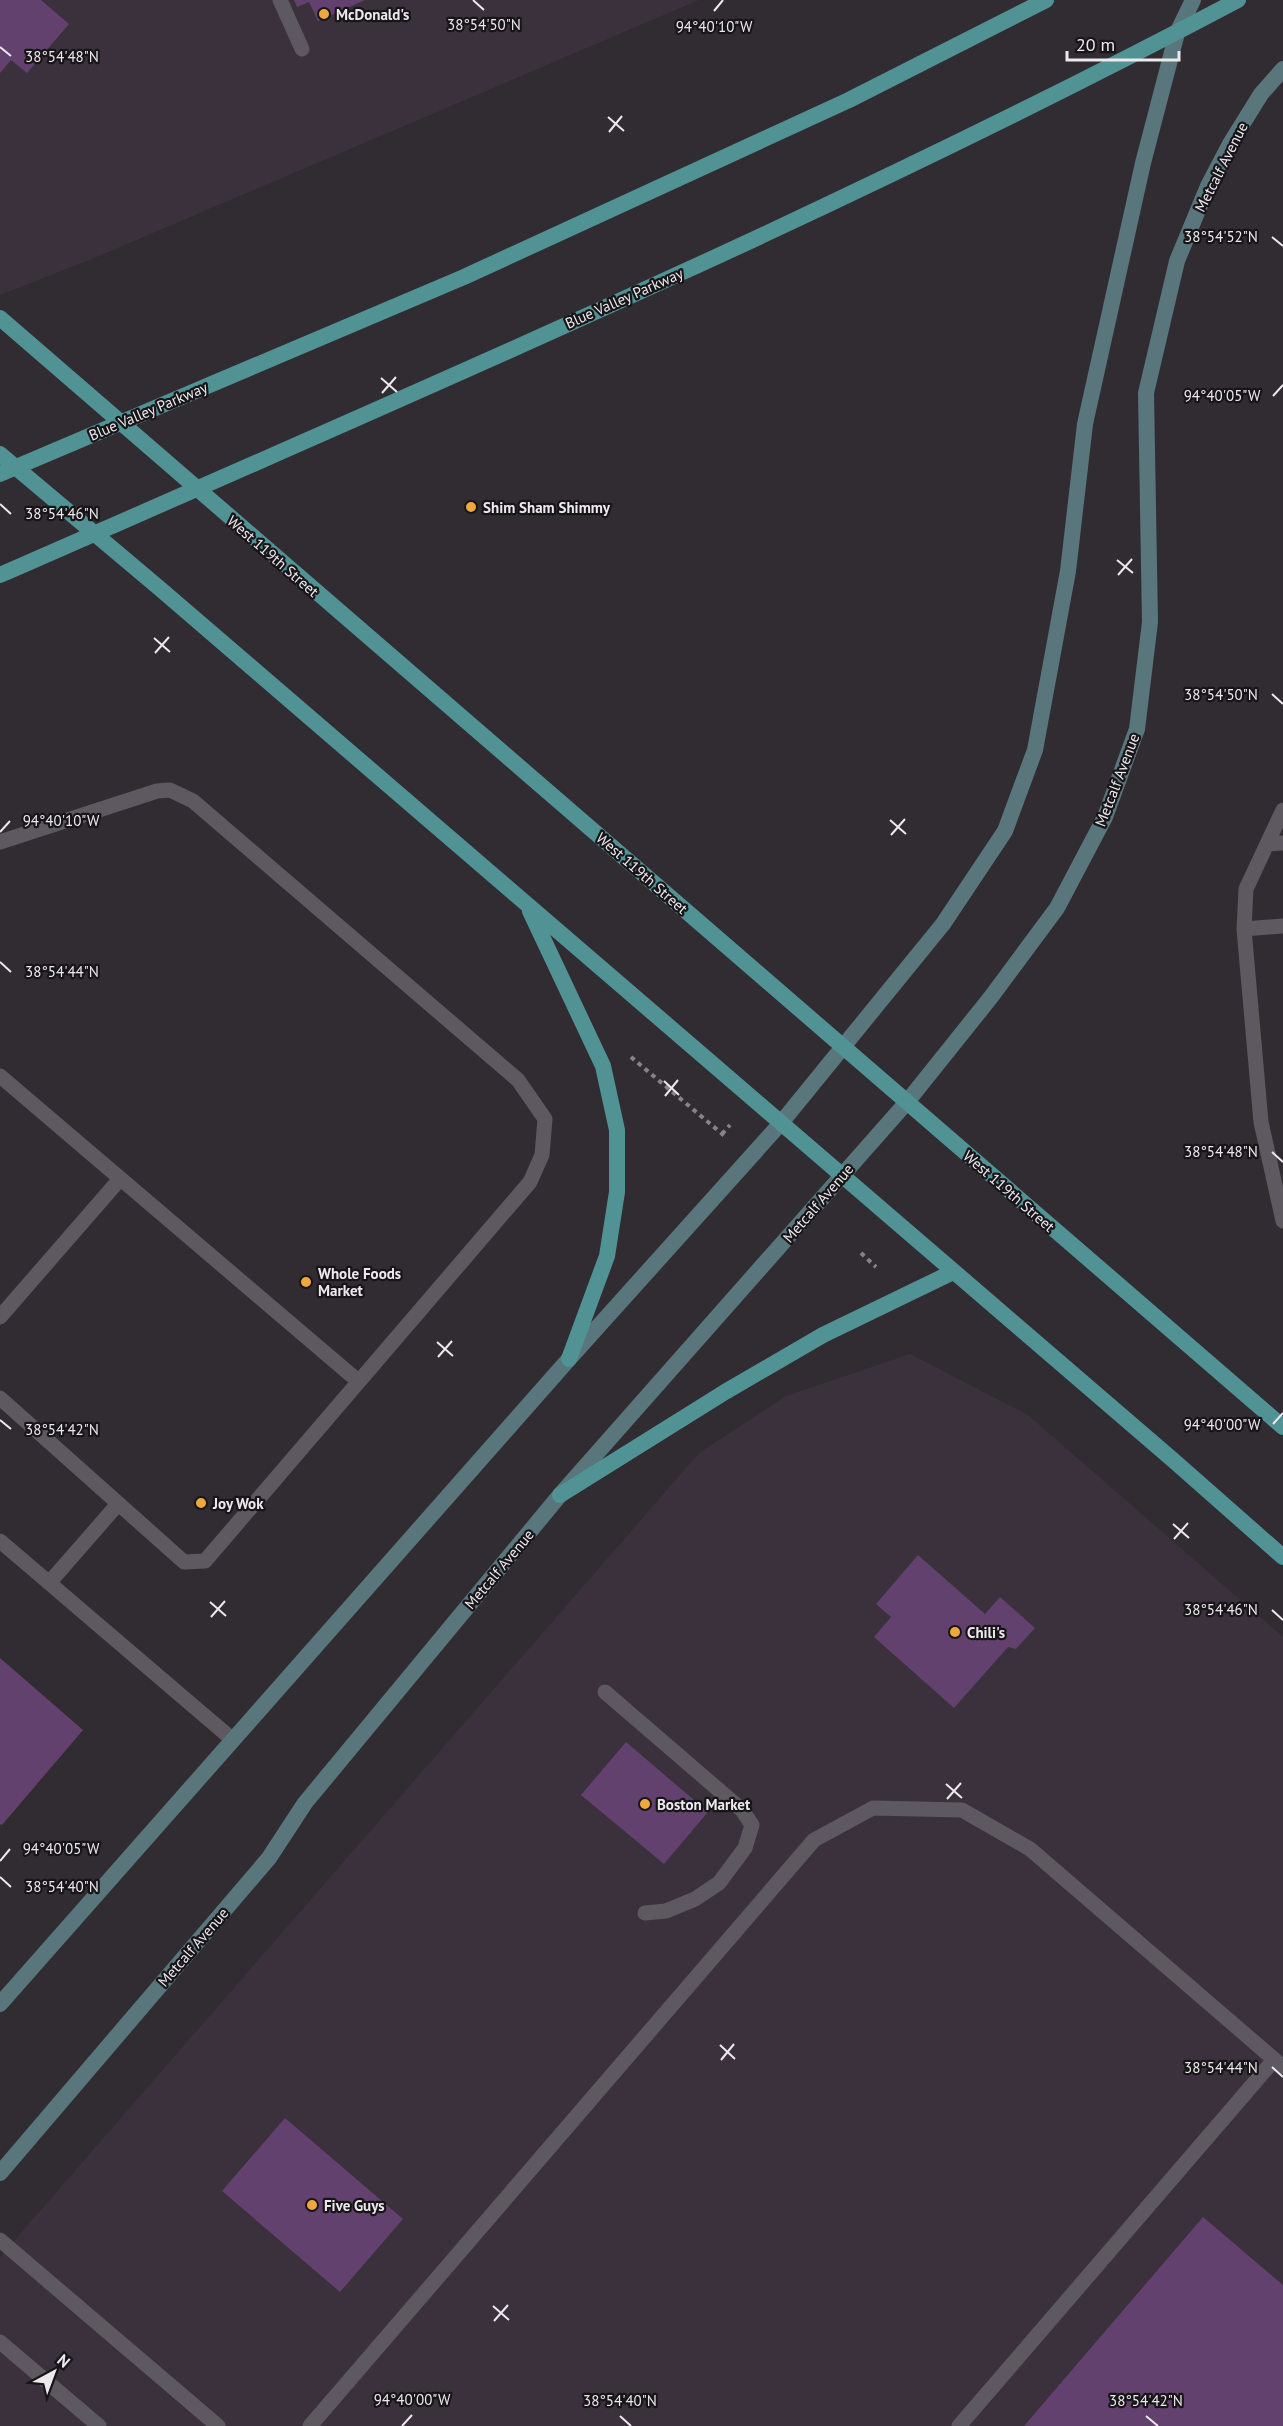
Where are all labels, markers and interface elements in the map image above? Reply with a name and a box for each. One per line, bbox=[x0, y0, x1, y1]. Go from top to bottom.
place label: McDonald's bbox=[336, 5, 409, 24]
marker: McDonald's bbox=[317, 7, 331, 21]
text: 38°54'50"N bbox=[447, 15, 521, 34]
text: 94°40'10"W bbox=[676, 17, 753, 36]
scale bar bbox=[1067, 24, 1180, 62]
text: 20 m bbox=[1076, 33, 1115, 56]
text: 38°54'48"N bbox=[25, 47, 99, 66]
street label: Metcalf Avenue bbox=[1190, 119, 1252, 215]
text: 38°54'52"N bbox=[1184, 227, 1258, 246]
street label: Blue Valley Parkway bbox=[562, 263, 686, 333]
street label: Blue Valley Parkway bbox=[86, 377, 210, 445]
text: 94°40'05"W bbox=[1184, 386, 1261, 405]
place label: Shim Sham Shimmy bbox=[483, 498, 611, 517]
marker: Shim Sham Shimmy bbox=[464, 500, 478, 514]
text: 38°54'46"N bbox=[25, 504, 99, 523]
street label: West 119th Street bbox=[223, 511, 323, 601]
text: 38°54'50"N bbox=[1184, 685, 1258, 704]
street label: Metcalf Avenue bbox=[1091, 731, 1143, 829]
text: 94°40'10"W bbox=[23, 811, 100, 830]
street label: West 119th Street bbox=[592, 828, 692, 918]
text: 38°54'44"N bbox=[25, 962, 99, 981]
text: 38°54'48"N bbox=[1184, 1142, 1258, 1161]
street label: West 119th Street bbox=[959, 1146, 1059, 1236]
street label: Metcalf Avenue bbox=[779, 1160, 857, 1246]
place label: Whole Foods Market bbox=[318, 1264, 401, 1300]
marker: Whole Foods Market bbox=[299, 1275, 313, 1289]
text: 94°40'00"W bbox=[1184, 1415, 1261, 1434]
text: 38°54'42"N bbox=[25, 1420, 99, 1439]
place label: Joy Wok bbox=[212, 1494, 264, 1513]
marker: Joy Wok bbox=[194, 1496, 208, 1510]
street label: Metcalf Avenue bbox=[460, 1525, 538, 1613]
text: 38°54'46"N bbox=[1184, 1600, 1258, 1619]
place label: Chili's bbox=[967, 1623, 1005, 1642]
marker: Chili's bbox=[948, 1625, 962, 1639]
place label: Boston Market bbox=[657, 1795, 751, 1814]
marker: Boston Market bbox=[638, 1797, 652, 1811]
text: 94°40'05"W bbox=[23, 1839, 100, 1858]
text: 38°54'40"N bbox=[25, 1877, 99, 1896]
street label: Metcalf Avenue bbox=[154, 1904, 232, 1990]
text: 38°54'44"N bbox=[1184, 2058, 1258, 2077]
place label: Five Guys bbox=[324, 2196, 385, 2215]
marker: Five Guys bbox=[305, 2198, 319, 2212]
north arrow bbox=[24, 2342, 84, 2402]
text: N bbox=[53, 2350, 74, 2372]
text: 94°40'00"W bbox=[374, 2390, 451, 2409]
text: 38°54'40"N bbox=[583, 2391, 657, 2410]
text: 38°54'42"N bbox=[1109, 2391, 1183, 2410]

